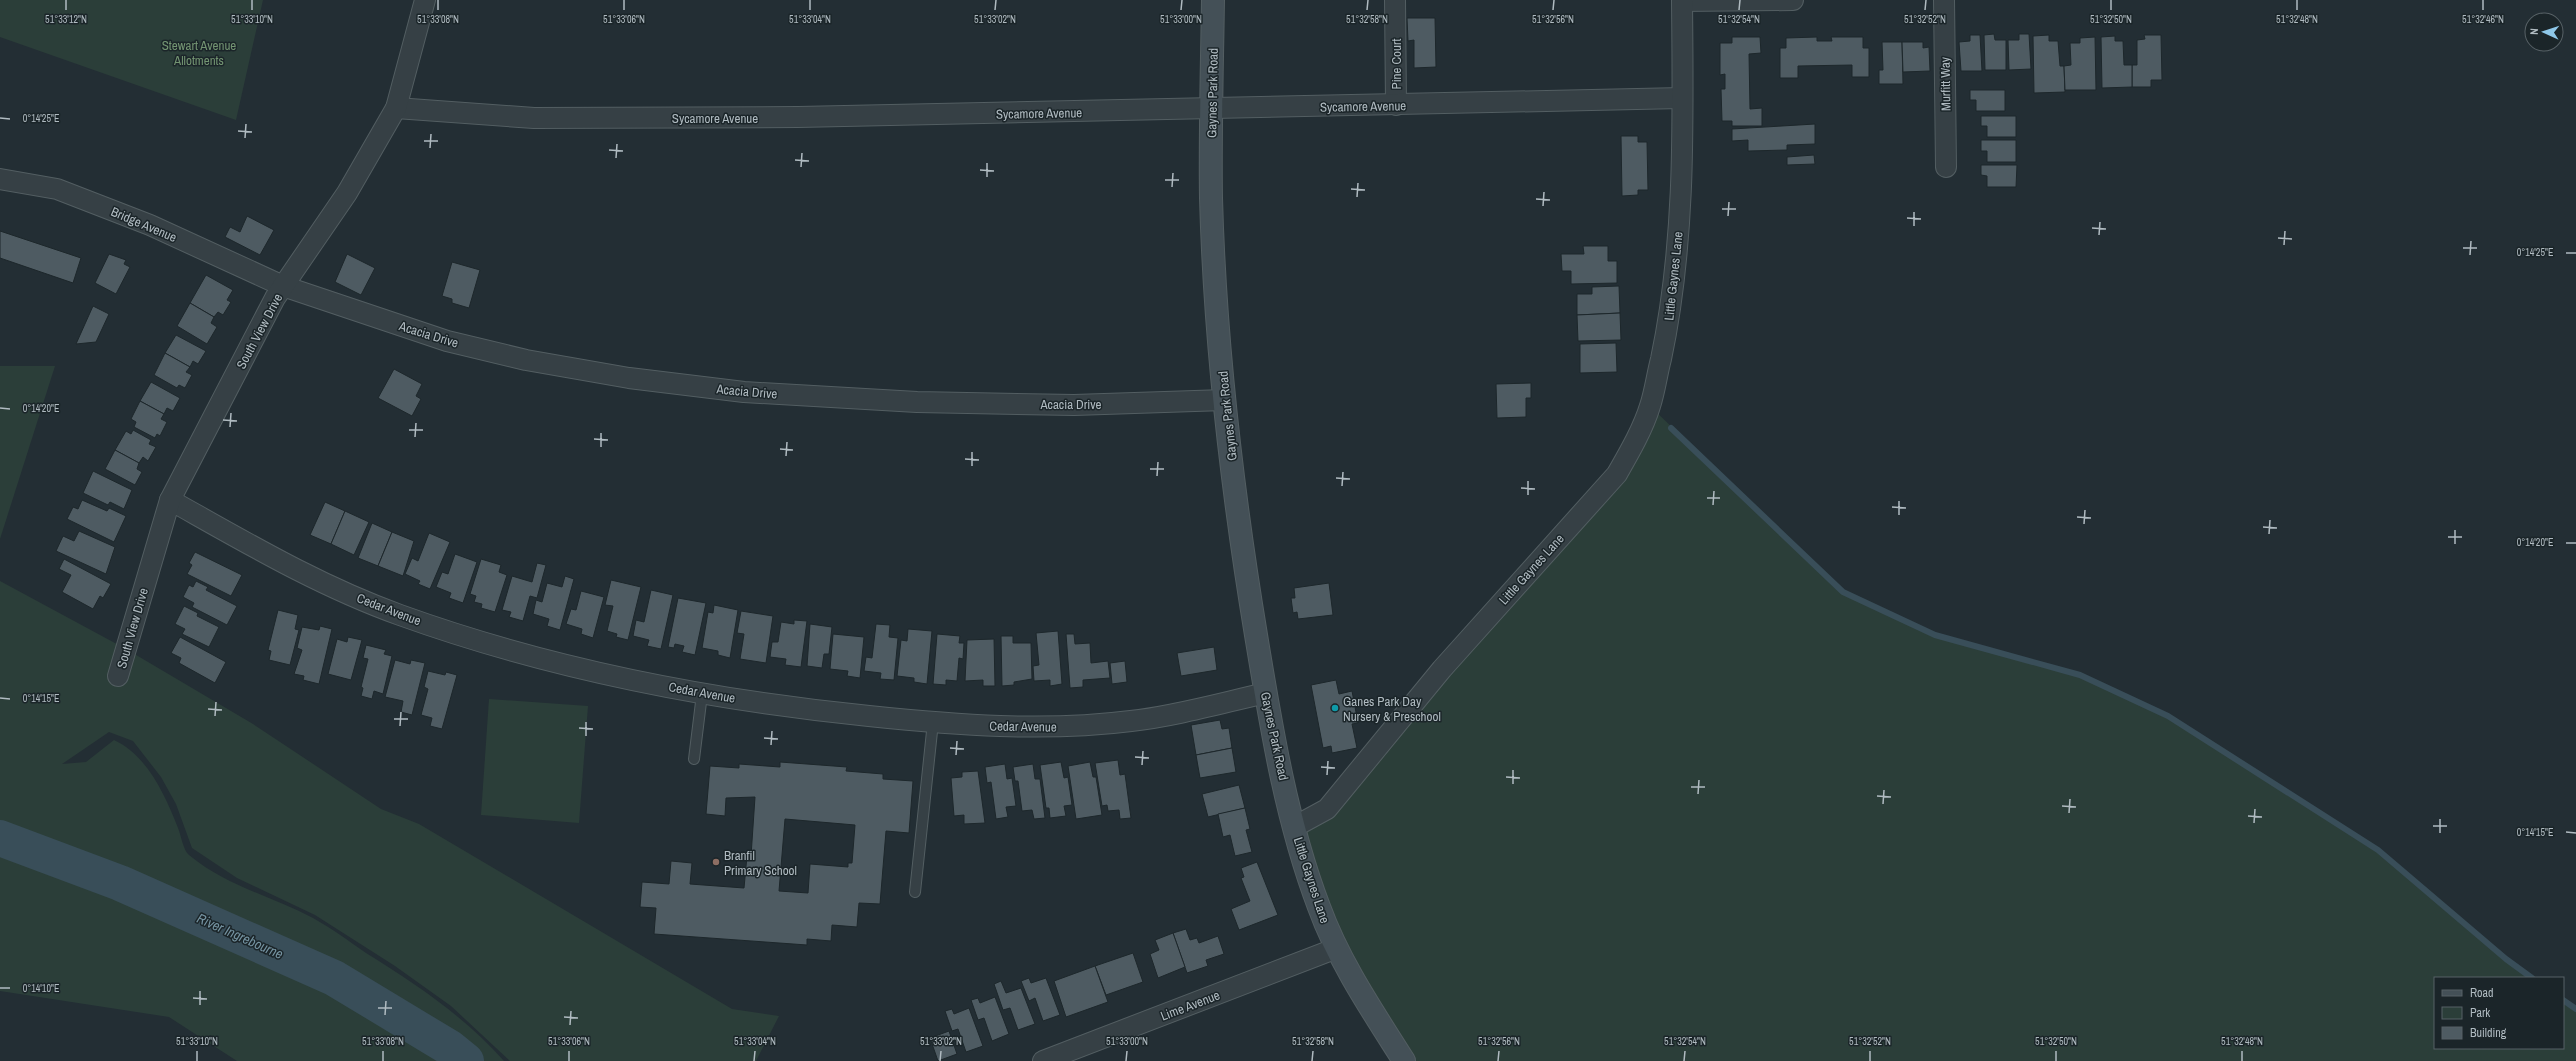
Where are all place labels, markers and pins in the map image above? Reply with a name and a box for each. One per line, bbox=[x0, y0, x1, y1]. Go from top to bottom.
place label: Ganes Park Day Nursery & Preschool bbox=[1343, 693, 1441, 725]
marker: Ganes Park Day Nursery & Preschool bbox=[1330, 703, 1340, 713]
place label: Branfil Primary School bbox=[724, 847, 797, 879]
marker: Branfil Primary School bbox=[711, 857, 721, 867]

